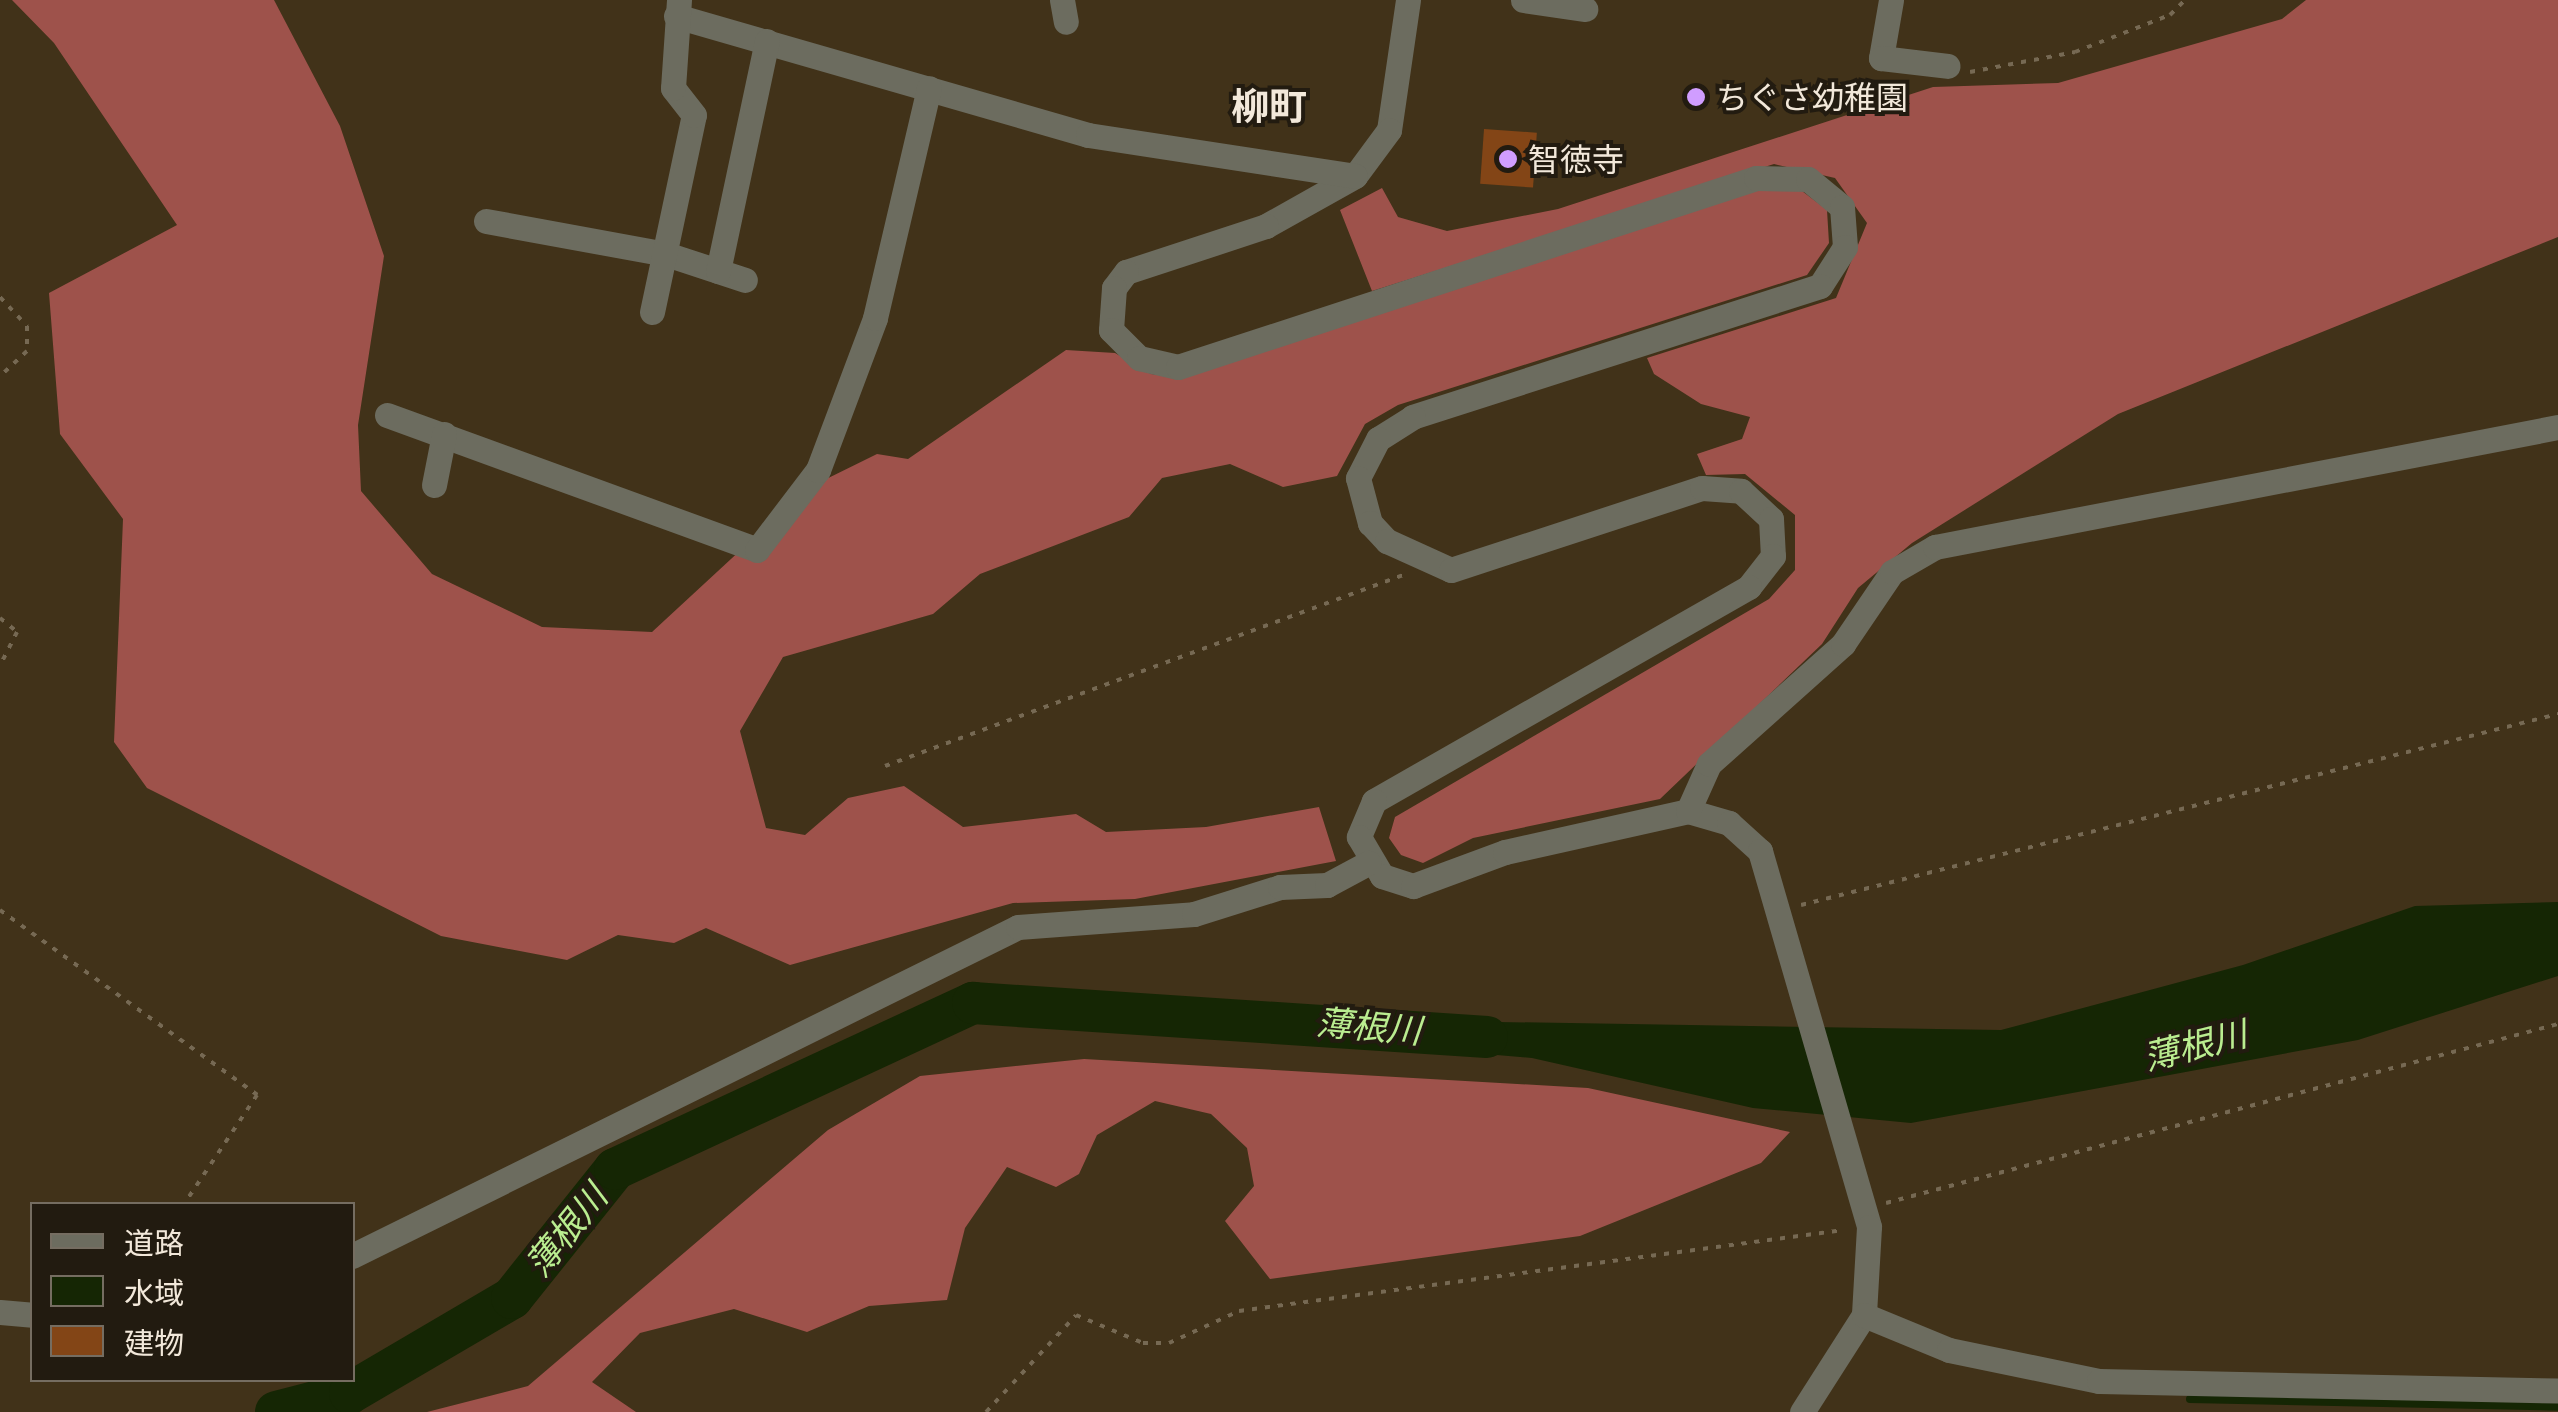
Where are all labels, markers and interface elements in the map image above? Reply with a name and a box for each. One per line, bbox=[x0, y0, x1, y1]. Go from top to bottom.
place label: ちぐさ幼稚園 bbox=[1716, 78, 1908, 116]
district label: 柳町 bbox=[1231, 83, 1307, 129]
marker: ちぐさ幼稚園 bbox=[1685, 86, 1707, 108]
place label: 智徳寺 bbox=[1528, 140, 1624, 178]
marker: 智徳寺 bbox=[1497, 148, 1519, 170]
water label: 薄根川 bbox=[1315, 1001, 1423, 1051]
water label: 薄根川 bbox=[2139, 1012, 2251, 1078]
water label: 薄根川 bbox=[517, 1176, 615, 1284]
legend bbox=[30, 1202, 355, 1382]
text: 道路 bbox=[124, 1223, 184, 1262]
text: 水域 bbox=[124, 1273, 184, 1312]
text: 建物 bbox=[124, 1323, 184, 1362]

